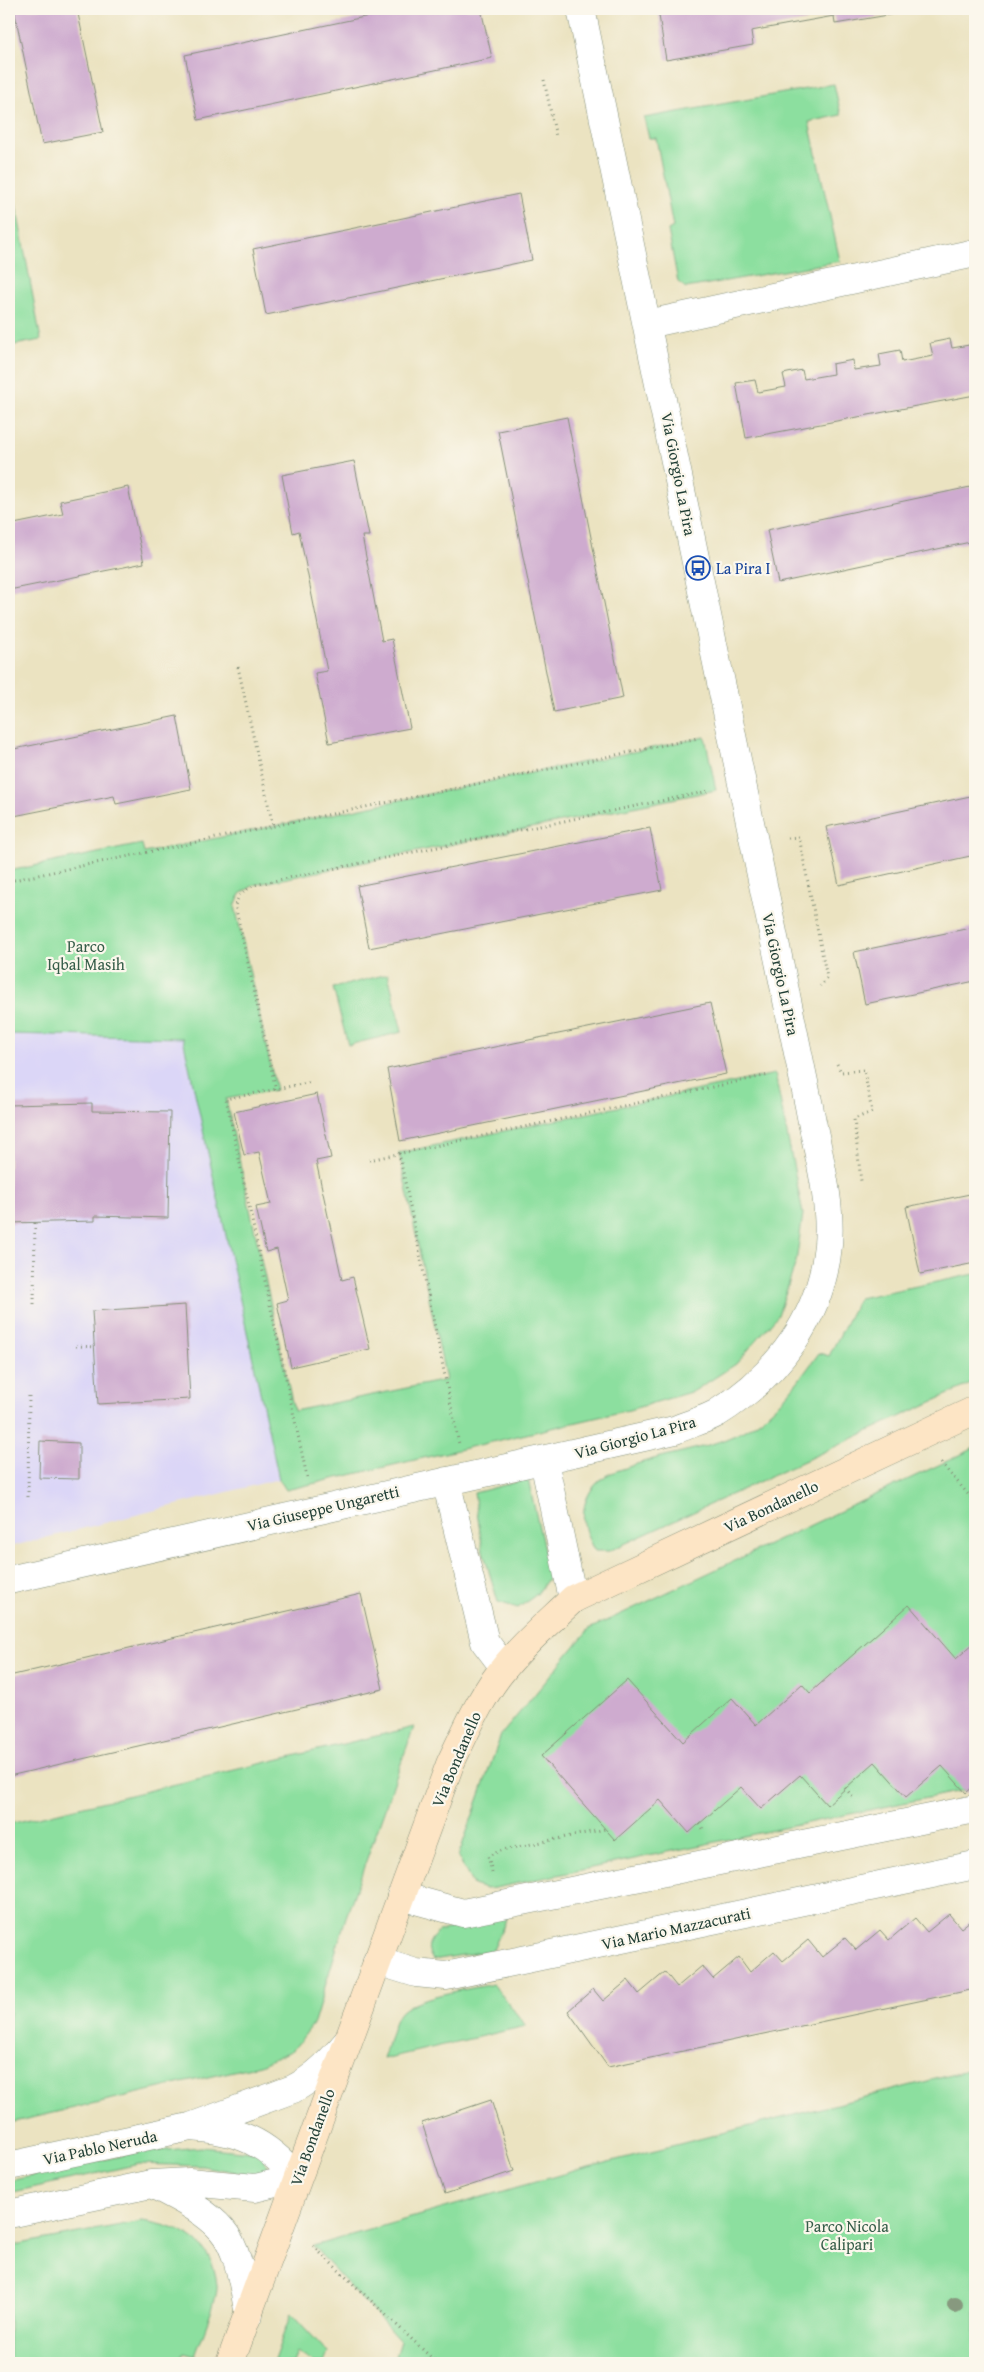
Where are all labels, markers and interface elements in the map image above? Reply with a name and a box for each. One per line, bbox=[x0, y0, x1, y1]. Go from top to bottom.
street label: Via Giorgio La Pira bbox=[655, 410, 703, 538]
bus stop icon: La Pira I bbox=[685, 555, 711, 581]
place label: La Pira I bbox=[716, 556, 771, 580]
street label: Via Giorgio La Pira bbox=[756, 910, 806, 1038]
park label: Parco Iqbal Masih bbox=[47, 934, 125, 976]
street label: Via Giorgio La Pira bbox=[572, 1409, 699, 1465]
street label: Via Bondanello bbox=[720, 1474, 822, 1538]
street label: Via Giuseppe Ungaretti bbox=[245, 1479, 402, 1537]
street label: Via Bondanello bbox=[425, 1707, 487, 1811]
street label: Via Mario Mazzacurati bbox=[599, 1900, 753, 1956]
street label: Via Bondanello bbox=[283, 2085, 341, 2189]
street label: Via Pablo Neruda bbox=[41, 2123, 160, 2171]
park label: Parco Nicola Calipari bbox=[805, 2214, 889, 2256]

